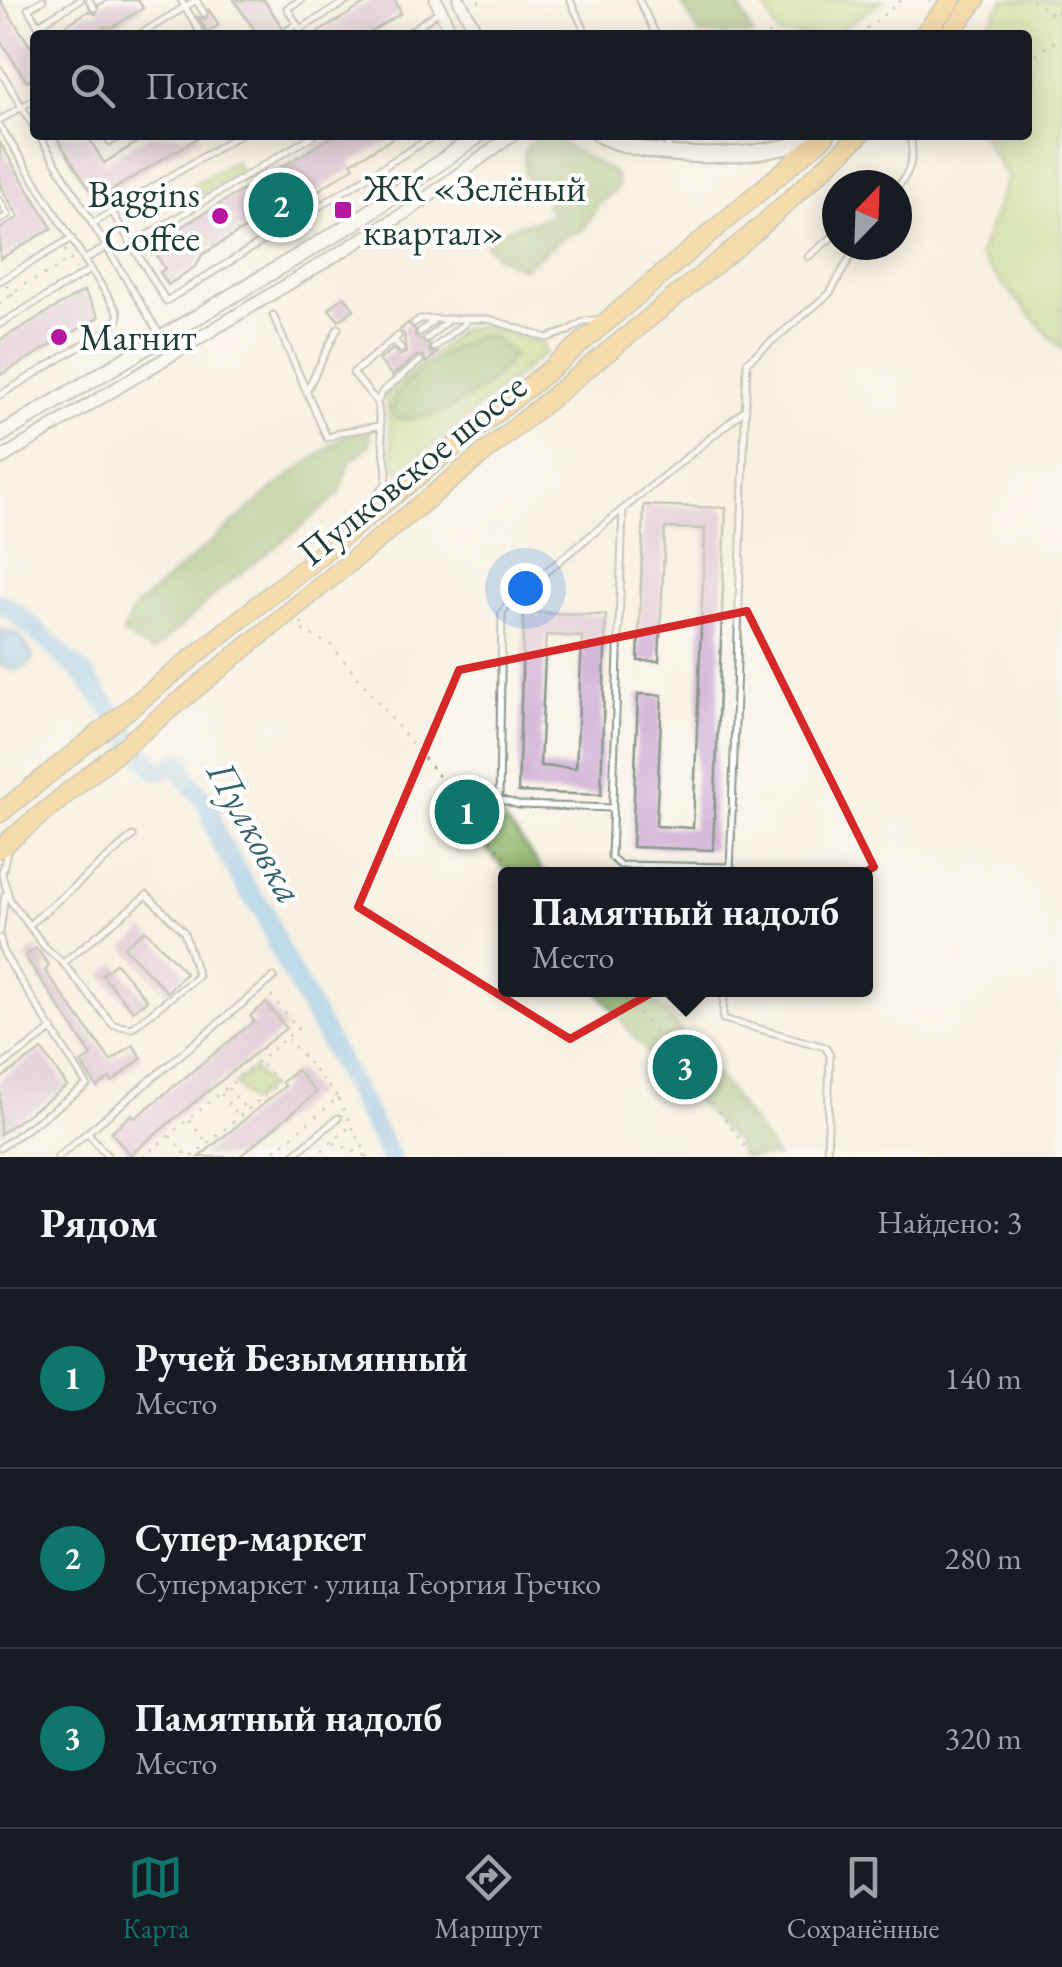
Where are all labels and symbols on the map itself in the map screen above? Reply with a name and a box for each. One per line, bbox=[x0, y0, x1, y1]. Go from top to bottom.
place label: ЖК «Зелёный квартал» bbox=[362, 163, 586, 256]
pin: 2 bbox=[248, 168, 314, 242]
place label: Baggins Coffee bbox=[88, 169, 200, 262]
north arrow bbox=[822, 170, 912, 260]
marker: ЖК «Зелёный квартал» bbox=[332, 199, 354, 221]
marker: Baggins Coffee bbox=[209, 205, 231, 227]
place label: Магнит bbox=[79, 312, 197, 361]
marker: Магнит bbox=[48, 326, 70, 348]
street label: Пулковское шоссе bbox=[287, 361, 536, 576]
your location bbox=[500, 563, 551, 614]
water label: Пулковка bbox=[195, 751, 316, 913]
pin: 1 bbox=[434, 774, 500, 850]
pin: 3 bbox=[652, 1030, 718, 1104]

